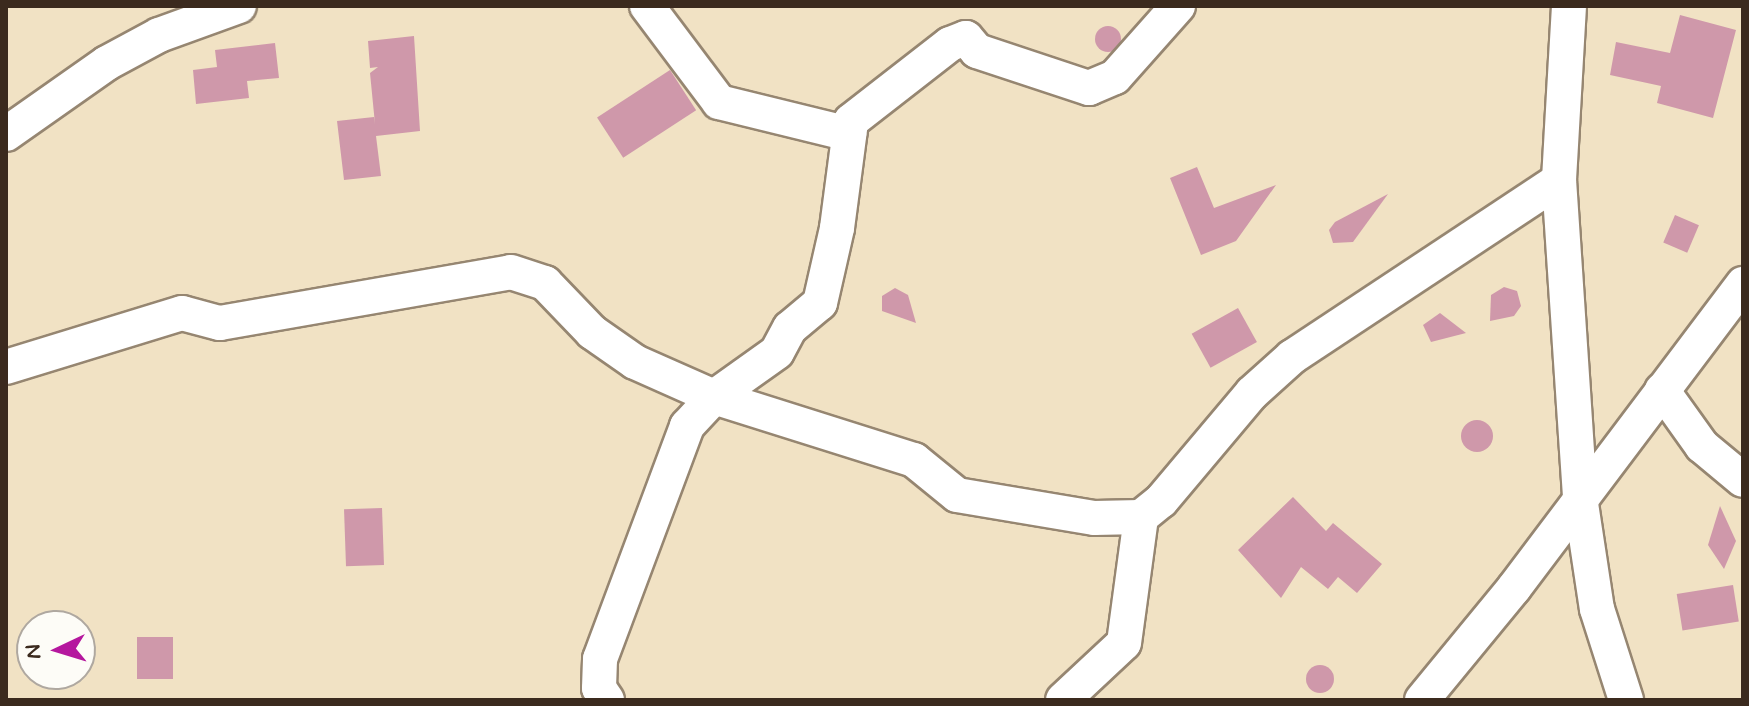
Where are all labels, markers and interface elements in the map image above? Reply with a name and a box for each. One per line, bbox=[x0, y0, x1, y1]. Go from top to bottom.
north arrow bbox=[16, 610, 96, 690]
text: N bbox=[20, 643, 49, 660]

